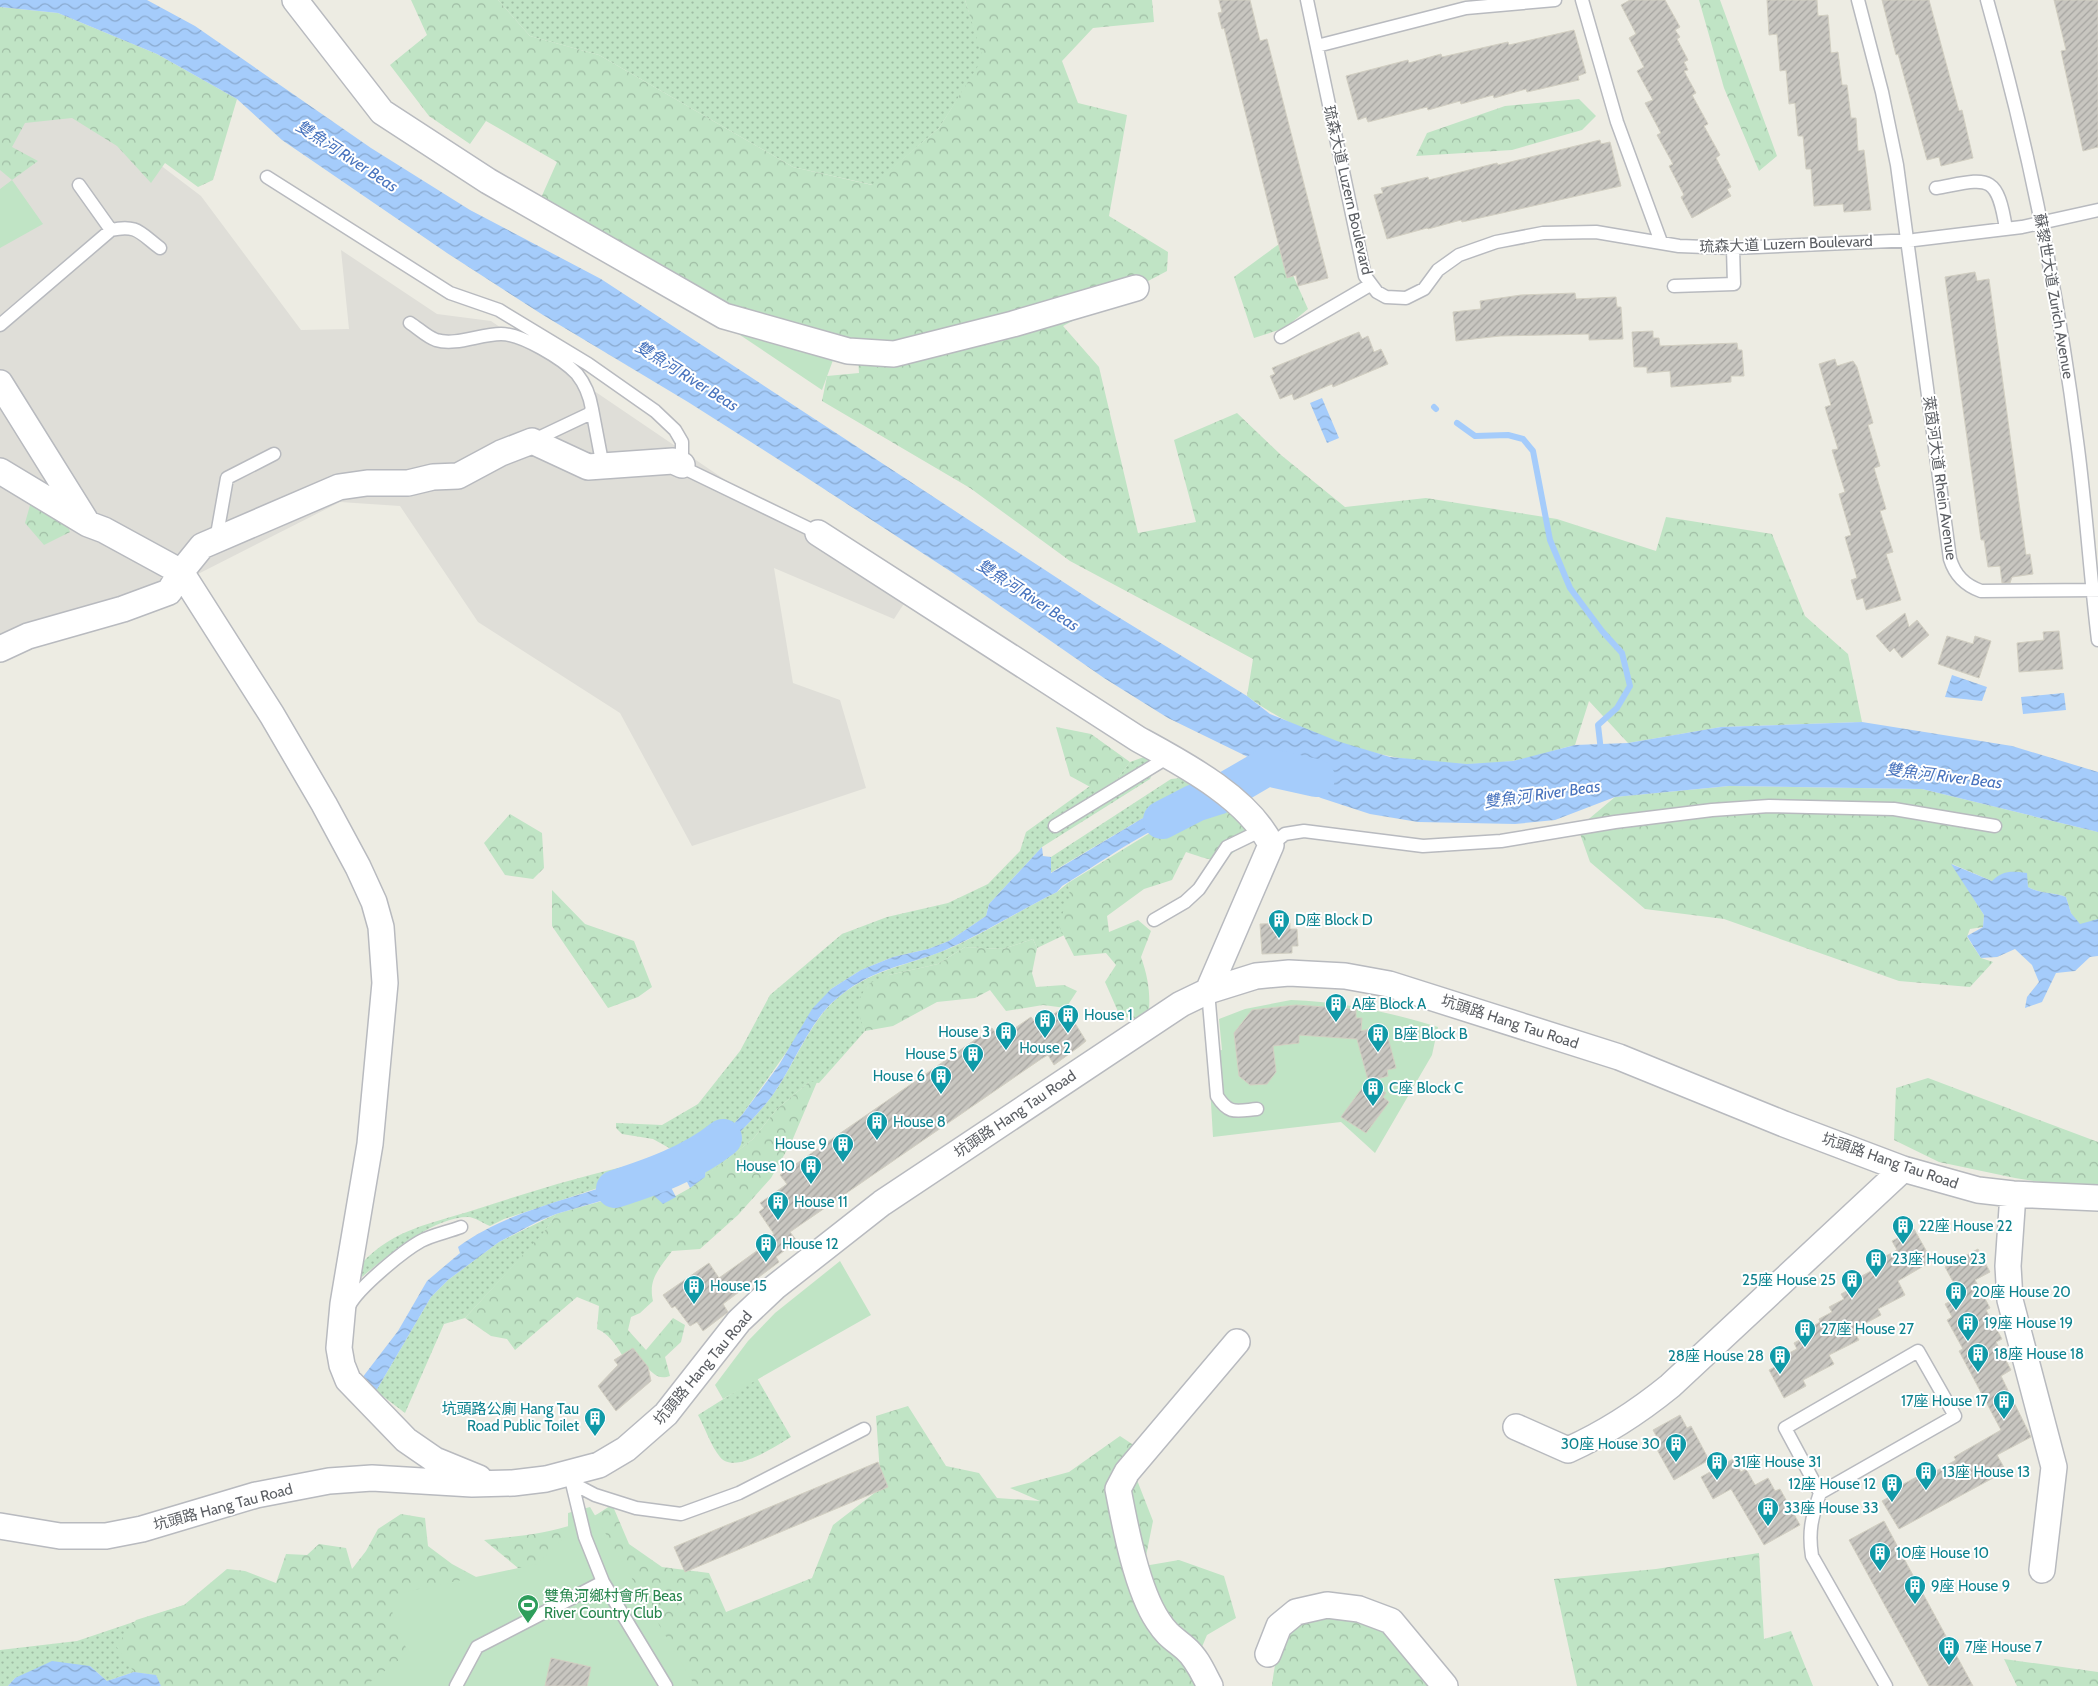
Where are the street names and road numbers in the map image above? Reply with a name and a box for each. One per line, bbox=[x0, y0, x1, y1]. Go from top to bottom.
street label: 琉森大道 Luzern Boulevard bbox=[1320, 104, 1376, 276]
street label: 蘇黎世大道 Zurich Avenue bbox=[2031, 212, 2077, 380]
street label: 琉森大道 Luzern Boulevard bbox=[1699, 232, 1873, 256]
street label: 萊茵河大道 Rhein Avenue bbox=[1920, 395, 1960, 562]
street label: 坑頭路 Hang Tau Road bbox=[1439, 991, 1581, 1053]
street label: 坑頭路 Hang Tau Road bbox=[951, 1066, 1079, 1162]
street label: 坑頭路 Hang Tau Road bbox=[1819, 1129, 1961, 1193]
street label: 坑頭路 Hang Tau Road bbox=[650, 1307, 756, 1429]
street label: 坑頭路 Hang Tau Road bbox=[151, 1480, 295, 1534]

